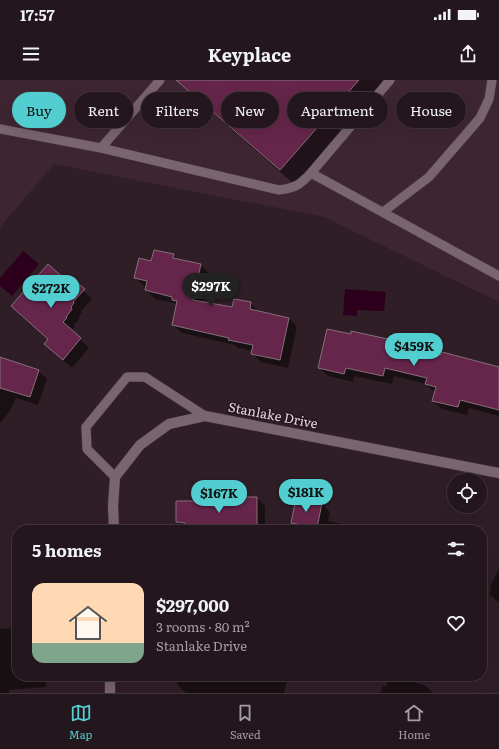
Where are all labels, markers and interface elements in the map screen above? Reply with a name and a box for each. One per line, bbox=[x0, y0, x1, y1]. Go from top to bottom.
text: 17:57 bbox=[20, 3, 55, 26]
text: Keyplace bbox=[208, 41, 291, 68]
icon: menu bbox=[20, 43, 42, 65]
icon: share bbox=[457, 43, 479, 65]
chip: Buy bbox=[12, 92, 66, 128]
chip: Rent bbox=[74, 92, 133, 128]
chip: Filters bbox=[141, 92, 213, 128]
chip: New bbox=[221, 92, 279, 128]
chip: Apartment bbox=[287, 92, 388, 128]
chip: House bbox=[396, 92, 466, 128]
pin: $297K bbox=[183, 273, 239, 307]
pin: $272K bbox=[23, 275, 79, 309]
text: $297K bbox=[191, 276, 231, 295]
text: $272K bbox=[32, 278, 70, 297]
pin: $459K bbox=[386, 333, 442, 367]
text: $459K bbox=[394, 336, 434, 355]
street label: Stanlake Drive bbox=[227, 397, 320, 433]
map controls bbox=[447, 473, 487, 513]
button: locate bbox=[447, 473, 487, 513]
pin: $181K bbox=[278, 479, 334, 513]
pin: $167K bbox=[191, 480, 247, 514]
text: $181K bbox=[288, 482, 324, 501]
text: $167K bbox=[200, 483, 238, 502]
text: 5 homes bbox=[32, 537, 102, 562]
icon: filters bbox=[445, 538, 467, 560]
text: $297,000 bbox=[156, 592, 229, 617]
icon: home bbox=[64, 599, 112, 647]
icon: heart bbox=[445, 612, 467, 634]
text: 3 rooms · 80 m² bbox=[156, 617, 250, 636]
text: Stanlake Drive bbox=[156, 636, 247, 655]
tab: Map bbox=[69, 702, 92, 742]
tab: Saved bbox=[230, 702, 261, 742]
tab: Home bbox=[398, 702, 430, 742]

